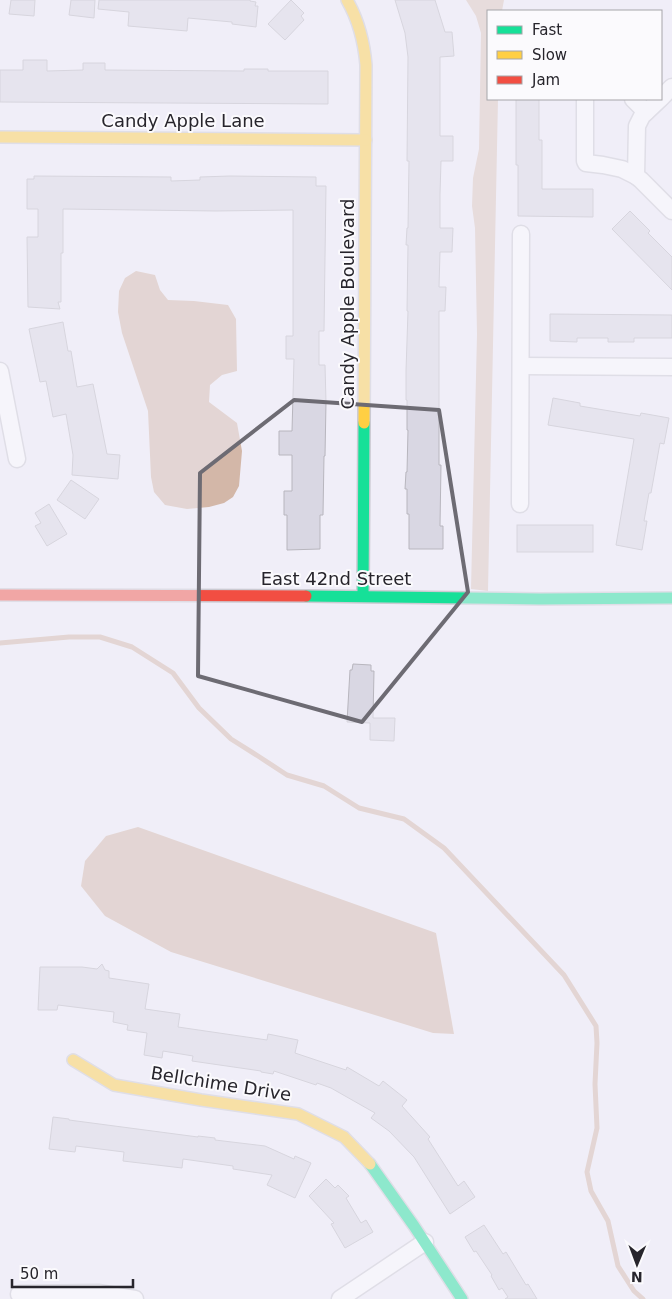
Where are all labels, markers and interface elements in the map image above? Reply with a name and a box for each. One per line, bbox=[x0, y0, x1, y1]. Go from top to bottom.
legend bbox=[487, 10, 662, 100]
text: Fast bbox=[532, 21, 562, 39]
text: Slow bbox=[532, 46, 567, 64]
text: Jam bbox=[531, 71, 560, 89]
street label: Candy Apple Lane bbox=[101, 110, 265, 131]
street label: Candy Apple Boulevard bbox=[337, 199, 358, 409]
street label: East 42nd Street bbox=[261, 568, 411, 589]
street label: Bellchime Drive bbox=[149, 1062, 293, 1105]
north arrow bbox=[612, 1239, 662, 1289]
scale bar bbox=[12, 1256, 134, 1288]
text: 50 m bbox=[20, 1265, 58, 1283]
text: N bbox=[631, 1269, 643, 1285]

